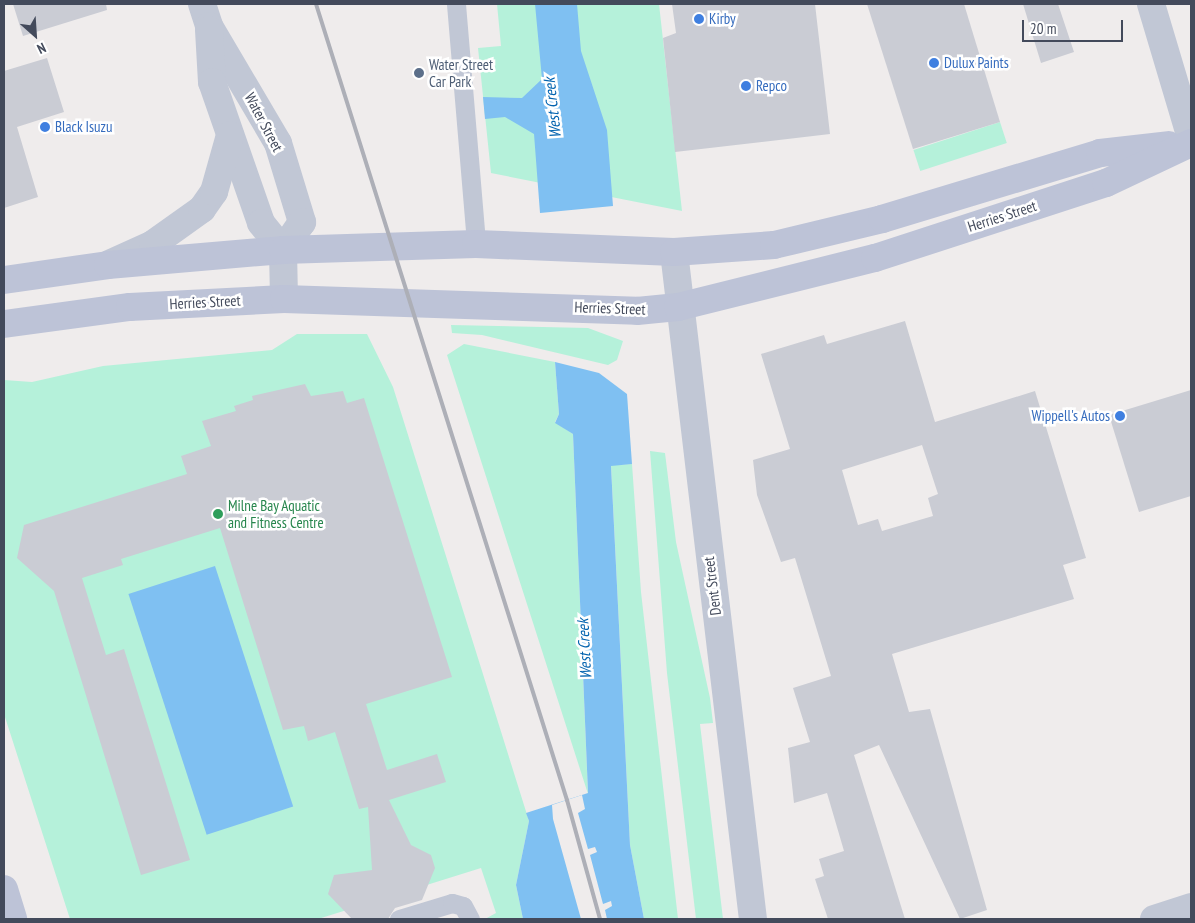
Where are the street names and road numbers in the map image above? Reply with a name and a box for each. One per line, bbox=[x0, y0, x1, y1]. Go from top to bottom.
street label: Water Street bbox=[241, 89, 287, 155]
street label: Herries Street bbox=[965, 196, 1039, 236]
street label: Herries Street bbox=[169, 291, 241, 313]
street label: Herries Street bbox=[574, 298, 646, 318]
street label: Dent Street bbox=[699, 556, 725, 616]

